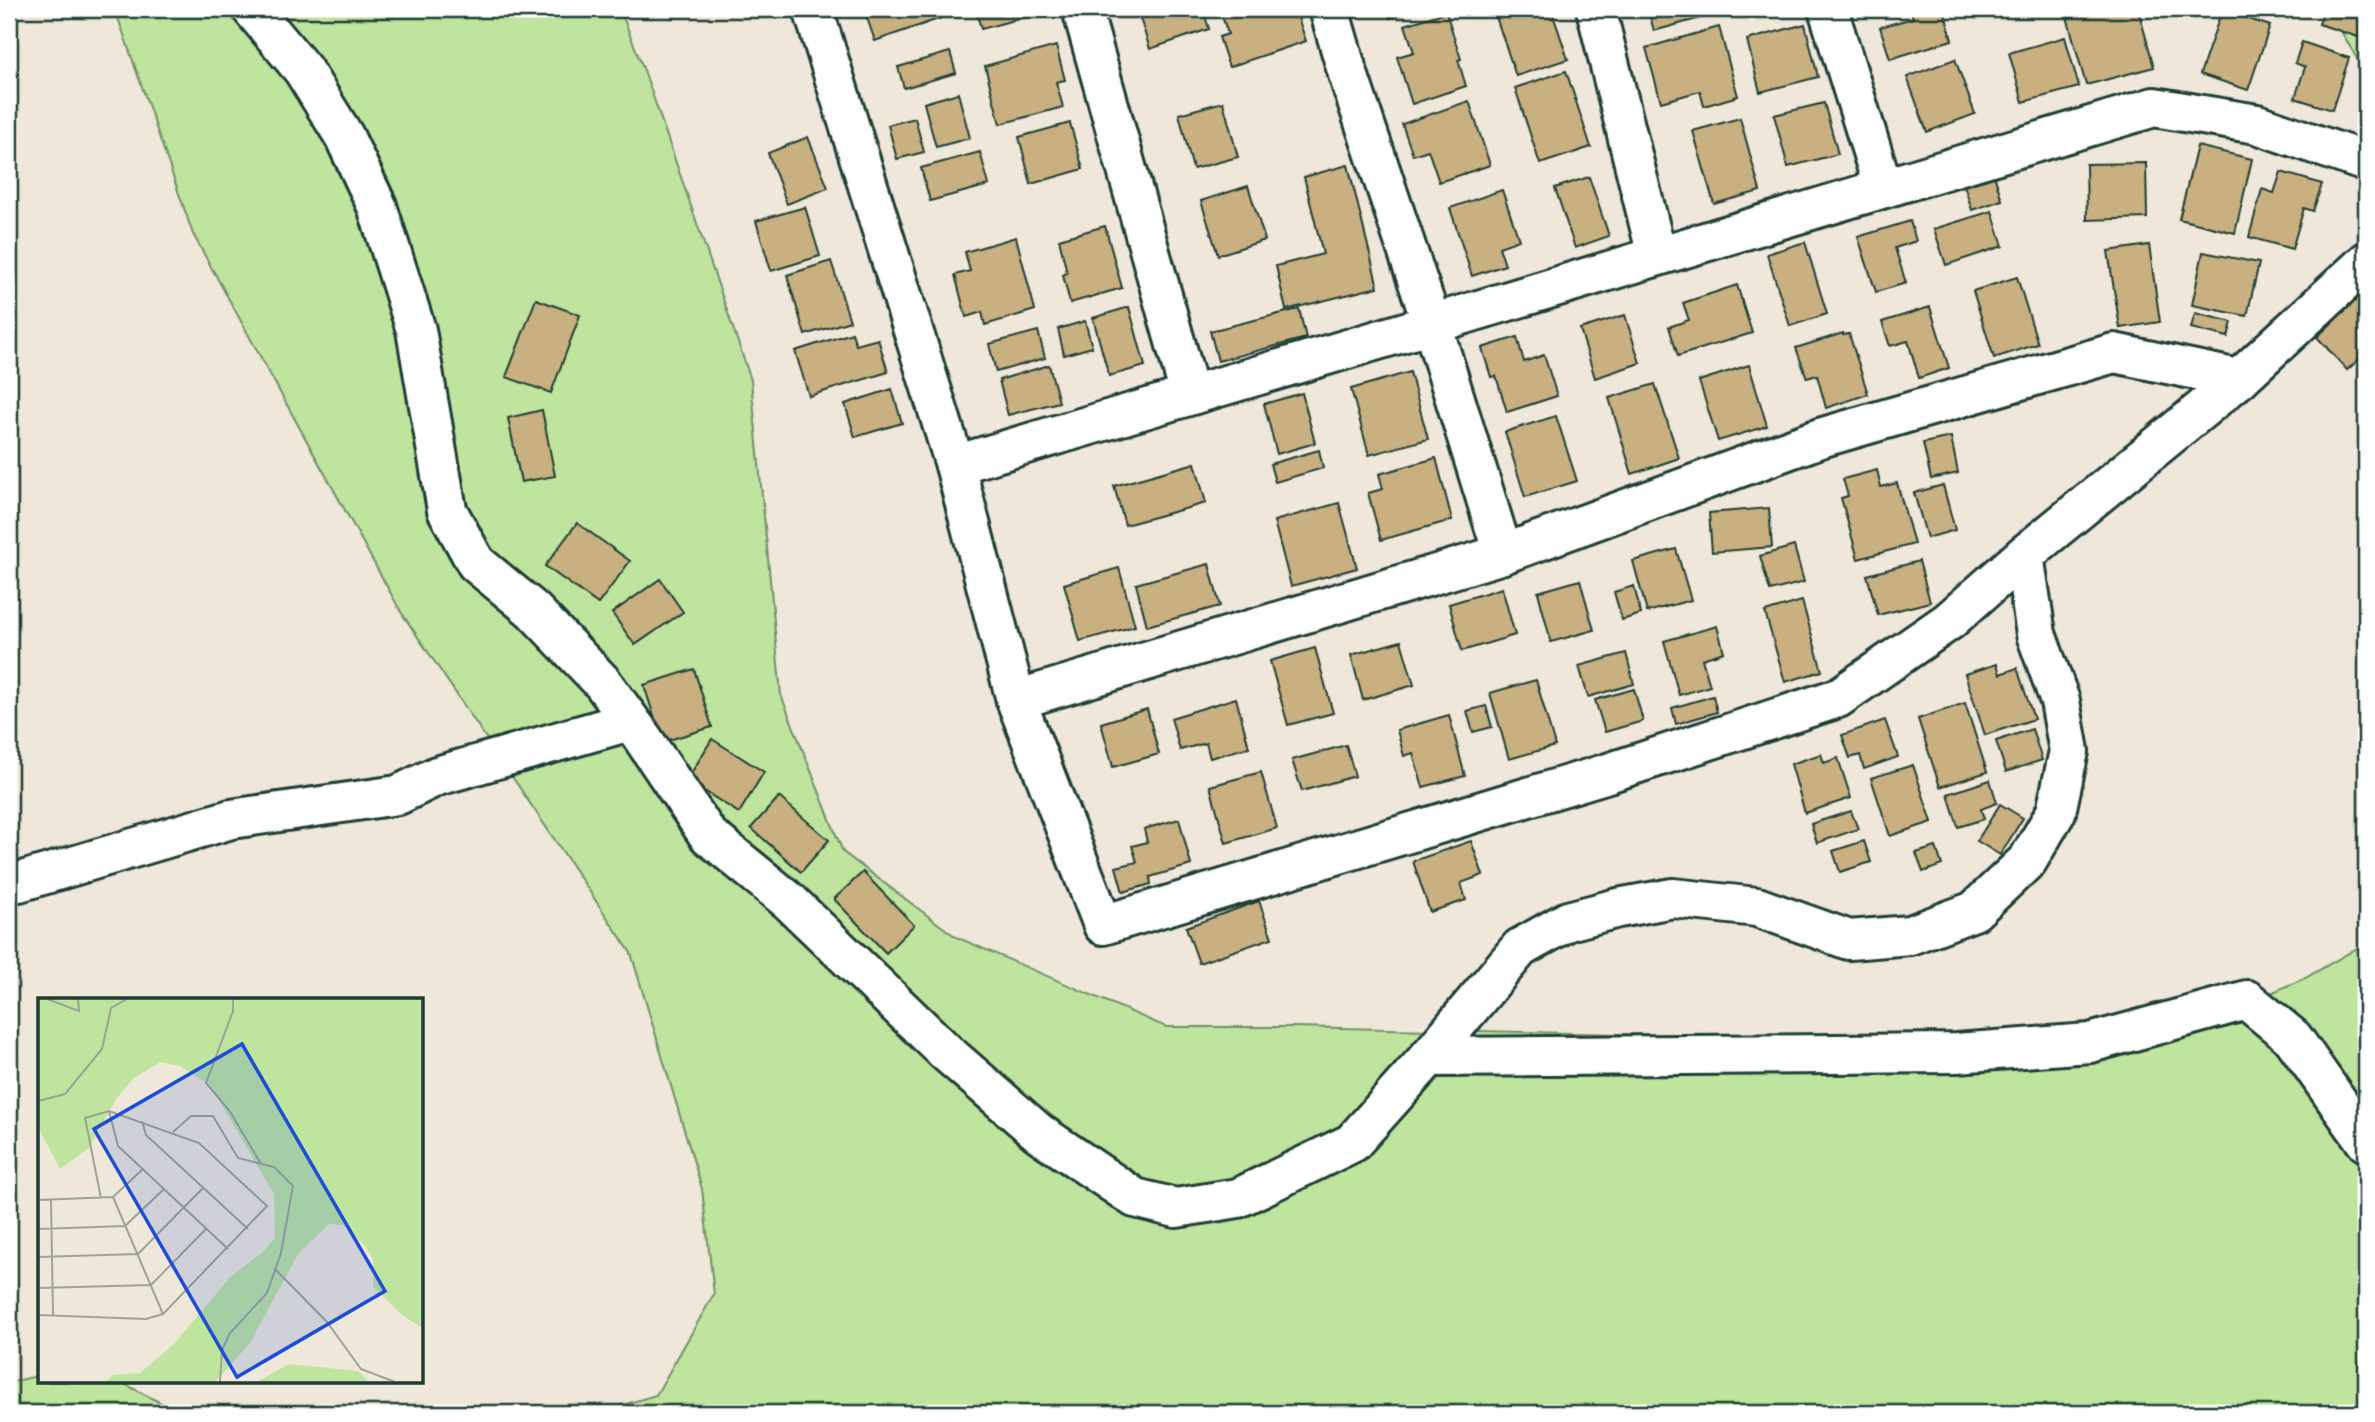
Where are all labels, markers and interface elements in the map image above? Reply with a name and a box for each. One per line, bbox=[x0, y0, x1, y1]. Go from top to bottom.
inset map bbox=[38, 998, 424, 1384]

